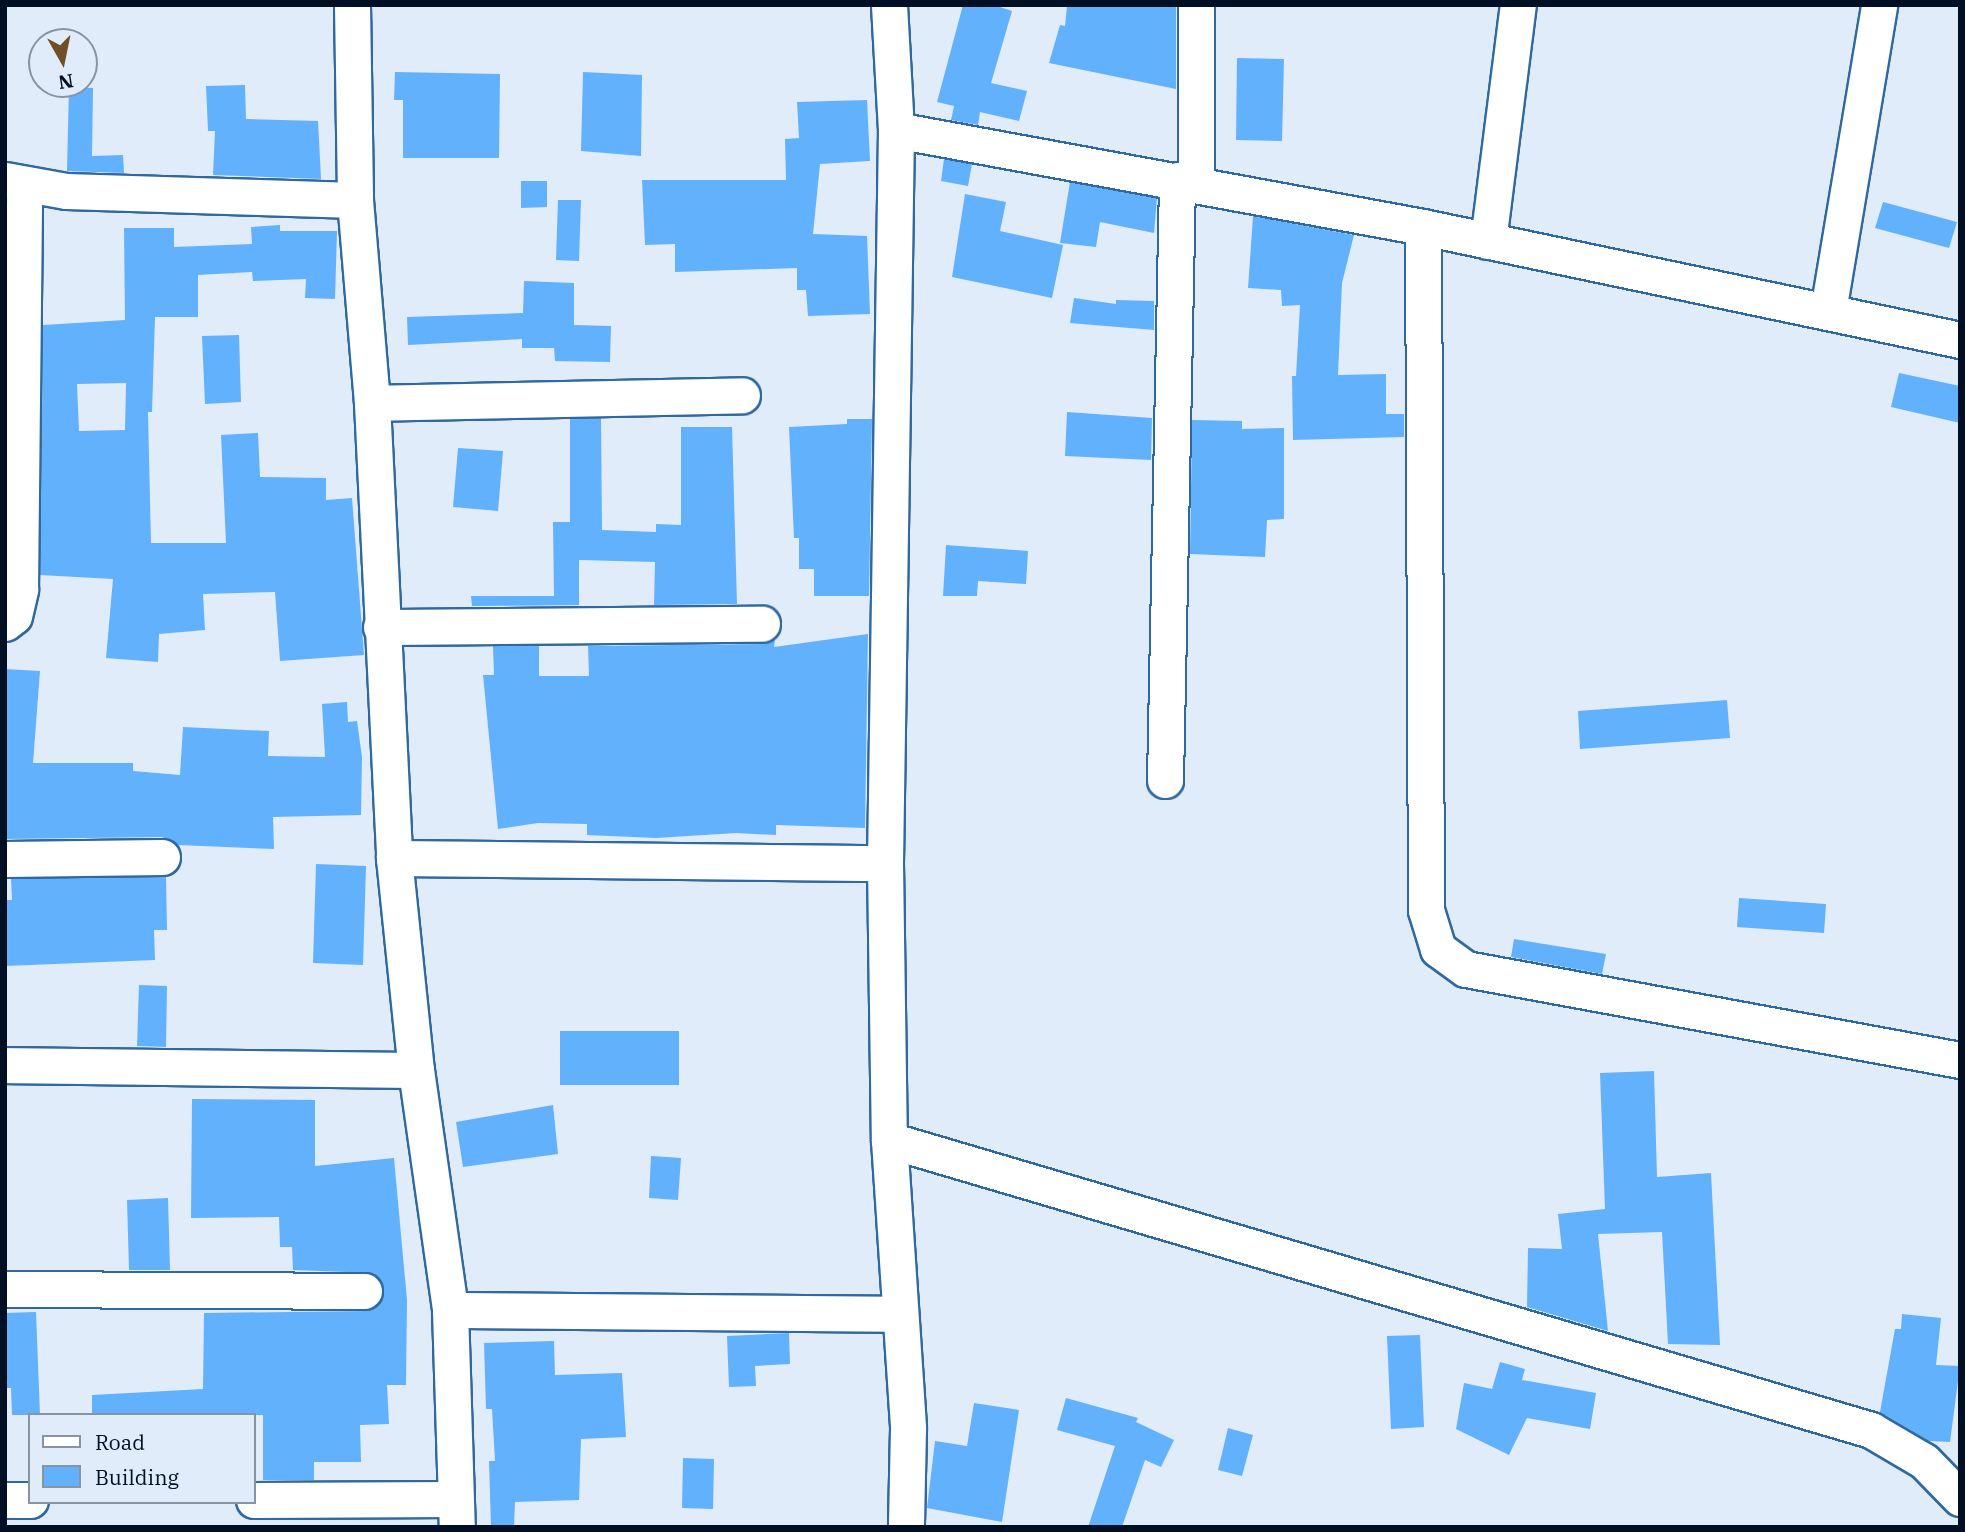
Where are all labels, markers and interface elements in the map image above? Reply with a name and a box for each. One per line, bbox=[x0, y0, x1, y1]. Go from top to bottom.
north arrow bbox=[28, 28, 98, 98]
text: N bbox=[57, 69, 75, 95]
legend bbox=[28, 1413, 256, 1504]
text: Road bbox=[95, 1428, 145, 1456]
text: Building bbox=[95, 1463, 179, 1491]

